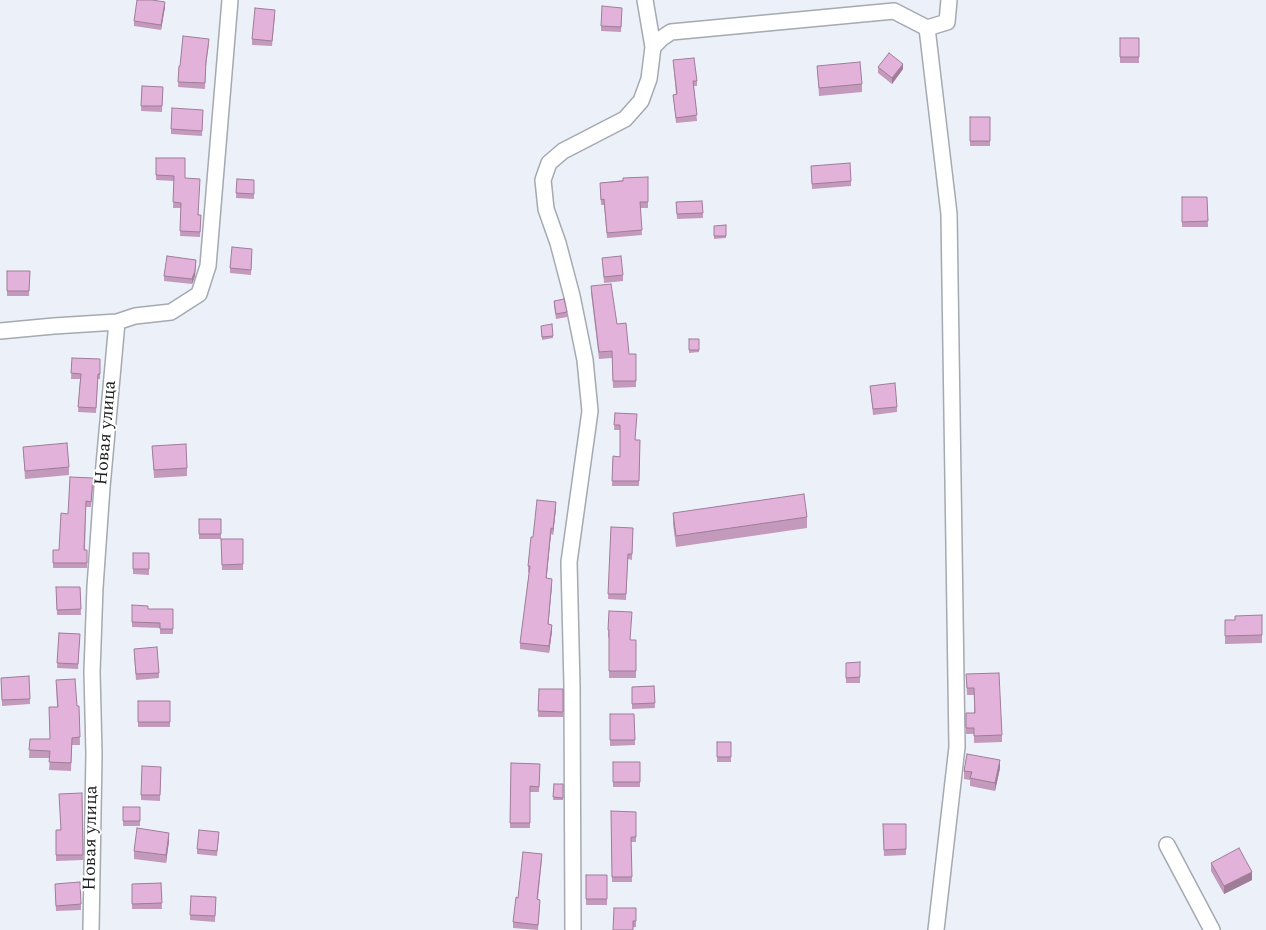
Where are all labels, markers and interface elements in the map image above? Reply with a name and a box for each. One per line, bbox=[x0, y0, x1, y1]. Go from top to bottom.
street label: Новая улица bbox=[92, 380, 122, 486]
street label: Новая улица bbox=[80, 785, 104, 891]

